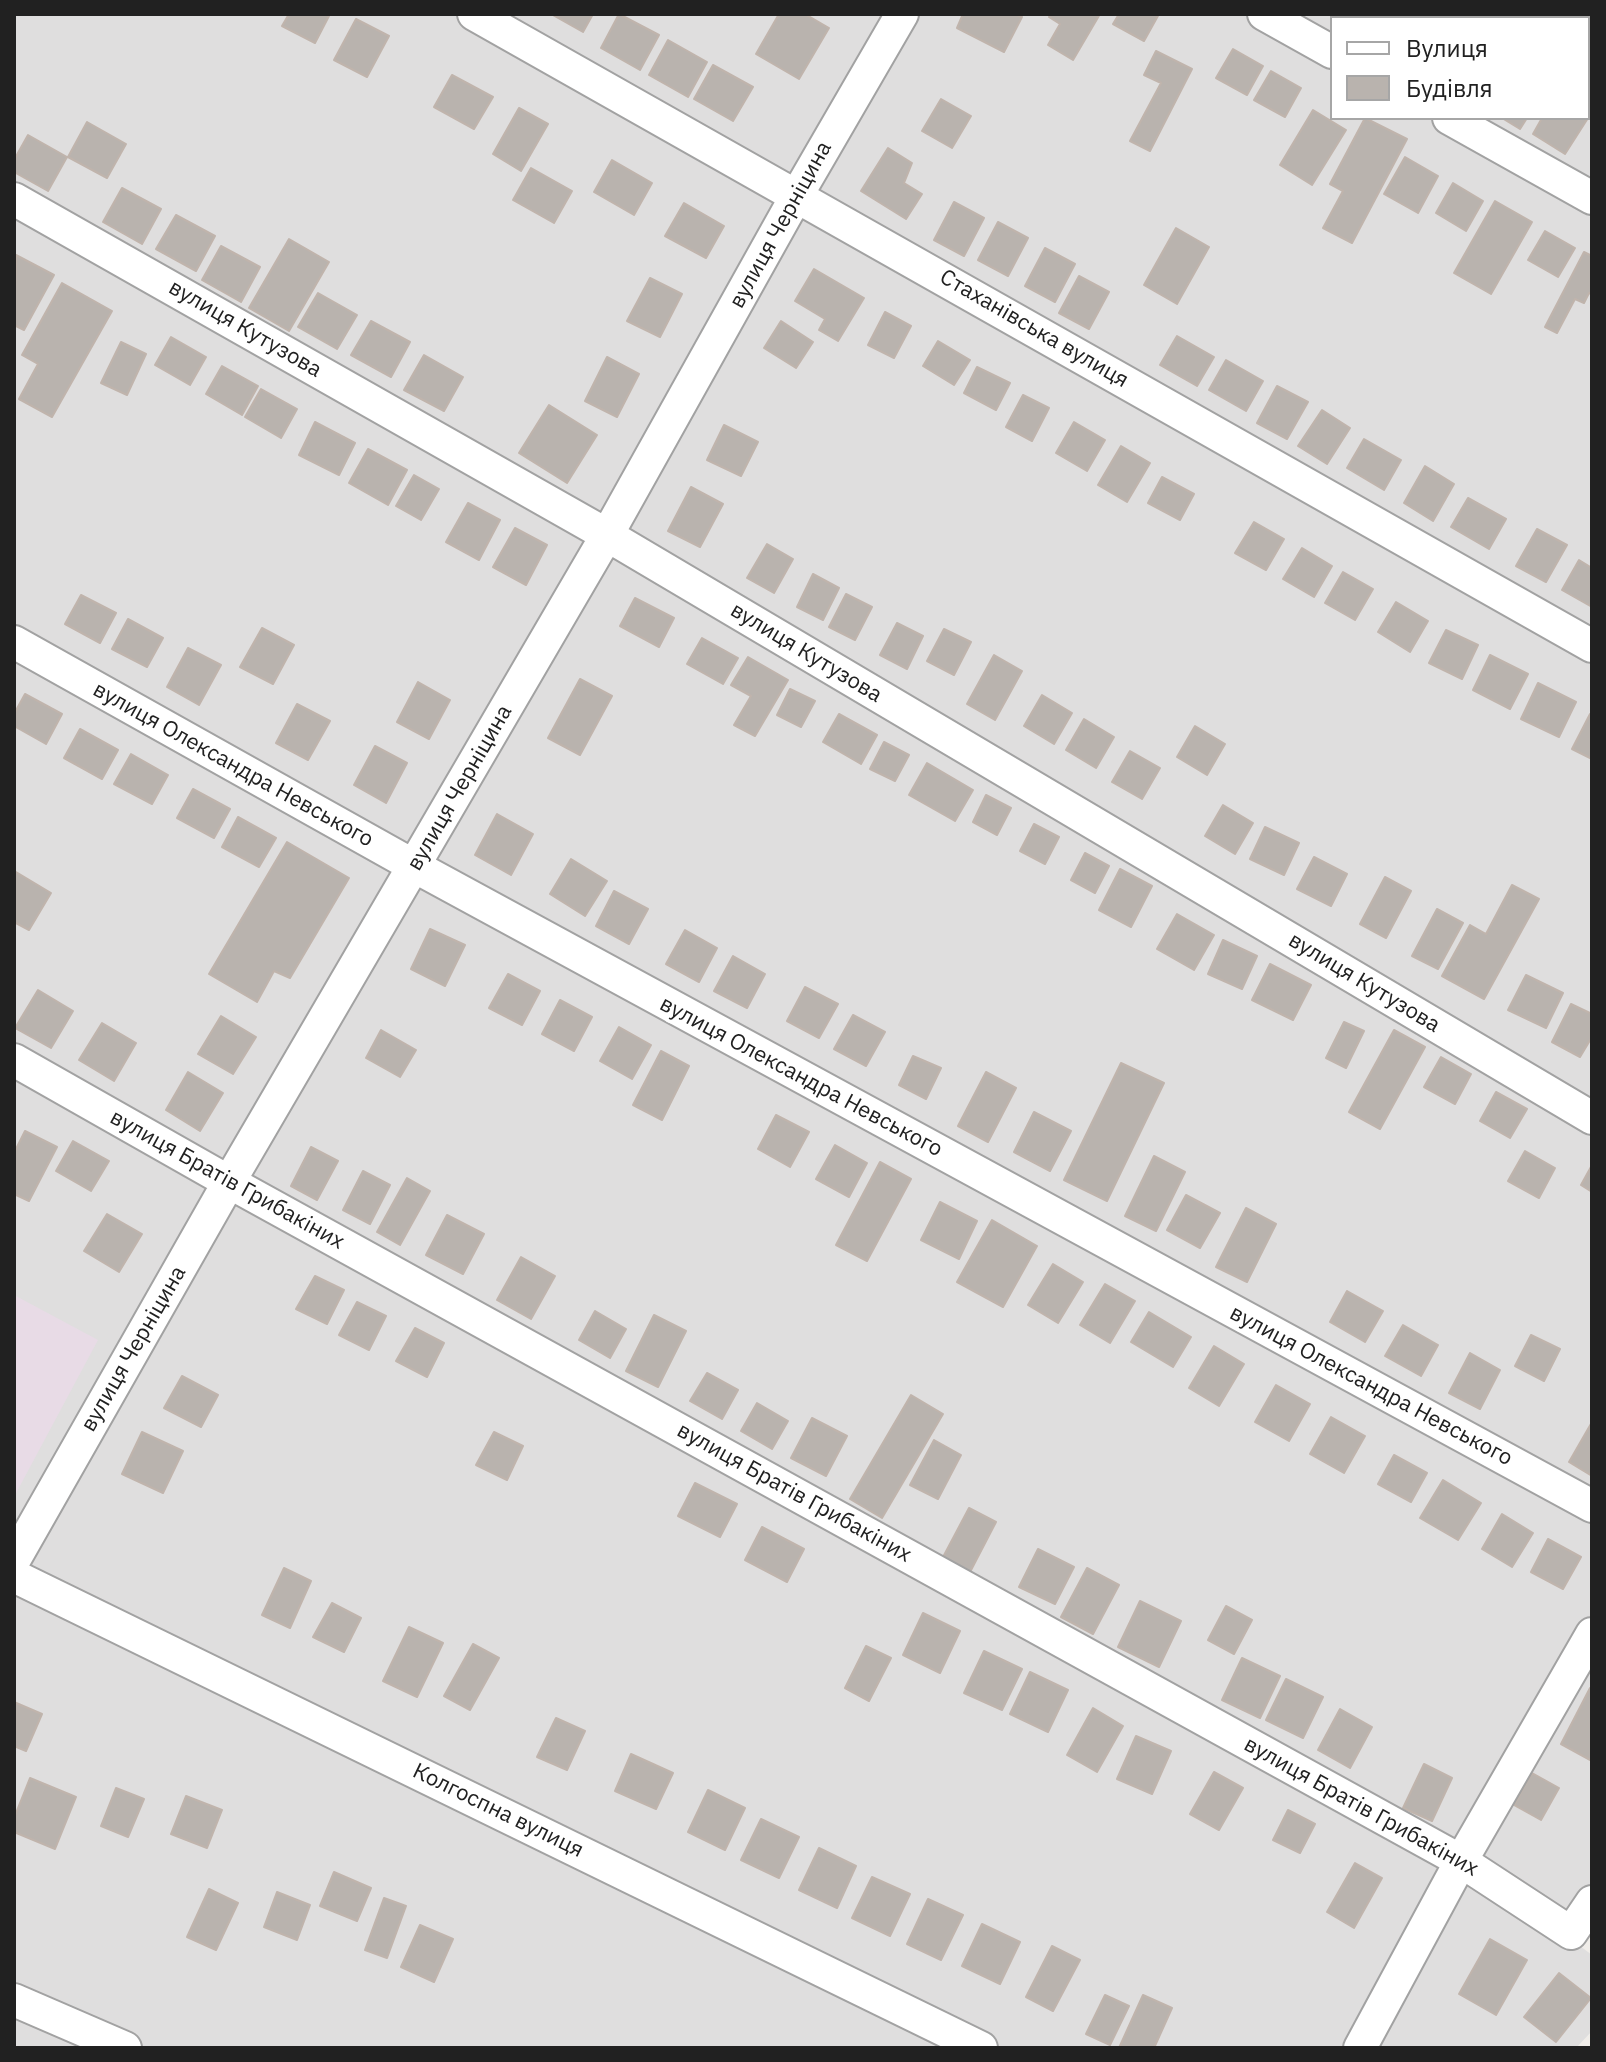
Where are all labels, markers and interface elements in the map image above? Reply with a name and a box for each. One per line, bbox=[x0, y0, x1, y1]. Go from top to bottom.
legend bbox=[1330, 16, 1590, 120]
text: Вулиця bbox=[1406, 32, 1488, 64]
text: Будівля bbox=[1406, 72, 1493, 104]
street label: вулиця Черніцина bbox=[724, 137, 838, 313]
street label: Стаханівська вулиця bbox=[935, 264, 1133, 394]
street label: вулиця Кутузова bbox=[164, 275, 326, 383]
street label: вулиця Кутузова bbox=[725, 597, 887, 709]
street label: вулиця Олександра Невського bbox=[88, 677, 378, 853]
street label: вулиця Черніцина bbox=[402, 701, 518, 875]
street label: вулиця Кутузова bbox=[1283, 927, 1445, 1039]
street label: вулиця Олександра Невського bbox=[655, 991, 947, 1163]
street label: вулиця Братів Грибакіних bbox=[105, 1105, 349, 1255]
street label: вулиця Черніцина bbox=[76, 1262, 192, 1436]
street label: вулиця Олександра Невського bbox=[1225, 1300, 1517, 1472]
street label: вулиця Братів Грибакіних bbox=[672, 1418, 916, 1568]
street label: вулиця Братів Грибакіних bbox=[1239, 1732, 1483, 1882]
street label: Колгоспна вулиця bbox=[408, 1758, 588, 1864]

